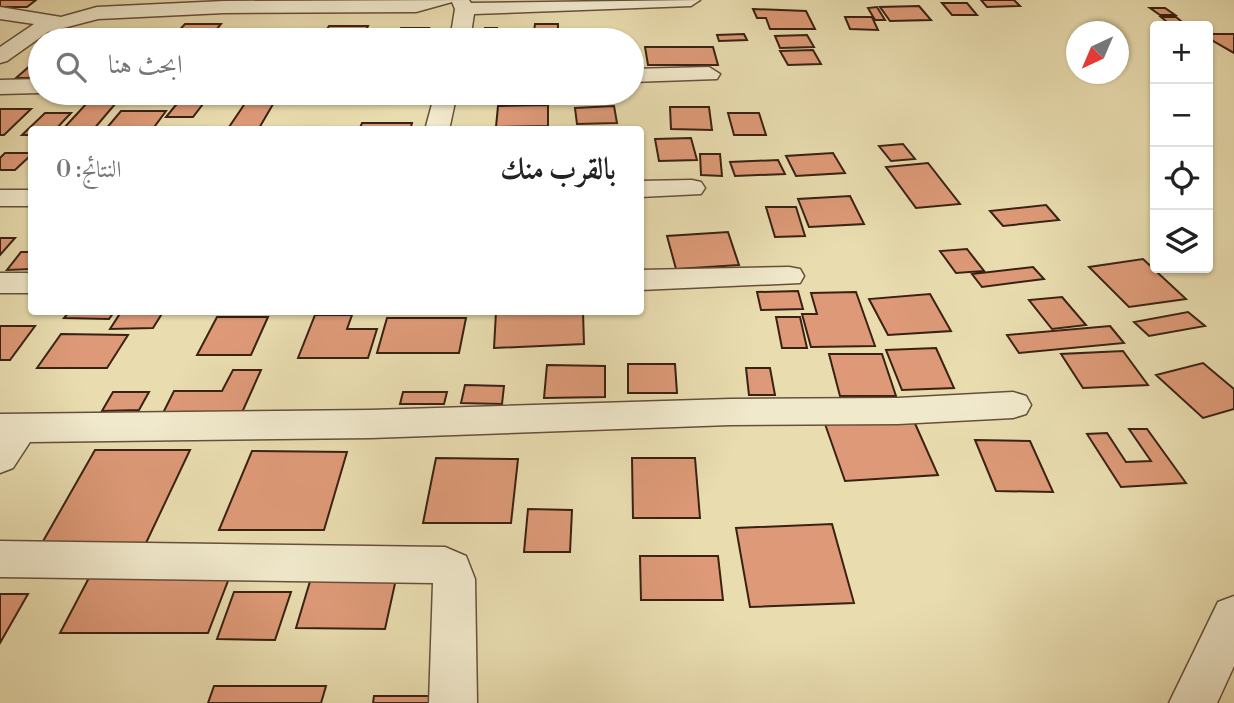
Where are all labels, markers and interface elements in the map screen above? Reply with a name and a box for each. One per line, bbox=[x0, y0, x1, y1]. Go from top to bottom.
north arrow bbox=[1066, 21, 1129, 84]
map controls bbox=[1150, 21, 1213, 273]
button: + bbox=[1150, 21, 1213, 84]
search box bbox=[28, 28, 644, 105]
icon: search bbox=[52, 48, 90, 86]
text: ابحث هنا bbox=[108, 49, 183, 81]
button: − bbox=[1150, 84, 1213, 147]
button: locate bbox=[1150, 147, 1213, 210]
text: بالقرب منك bbox=[500, 151, 616, 189]
text: النتائج: 0 bbox=[56, 156, 122, 184]
button: layers bbox=[1150, 210, 1213, 273]

